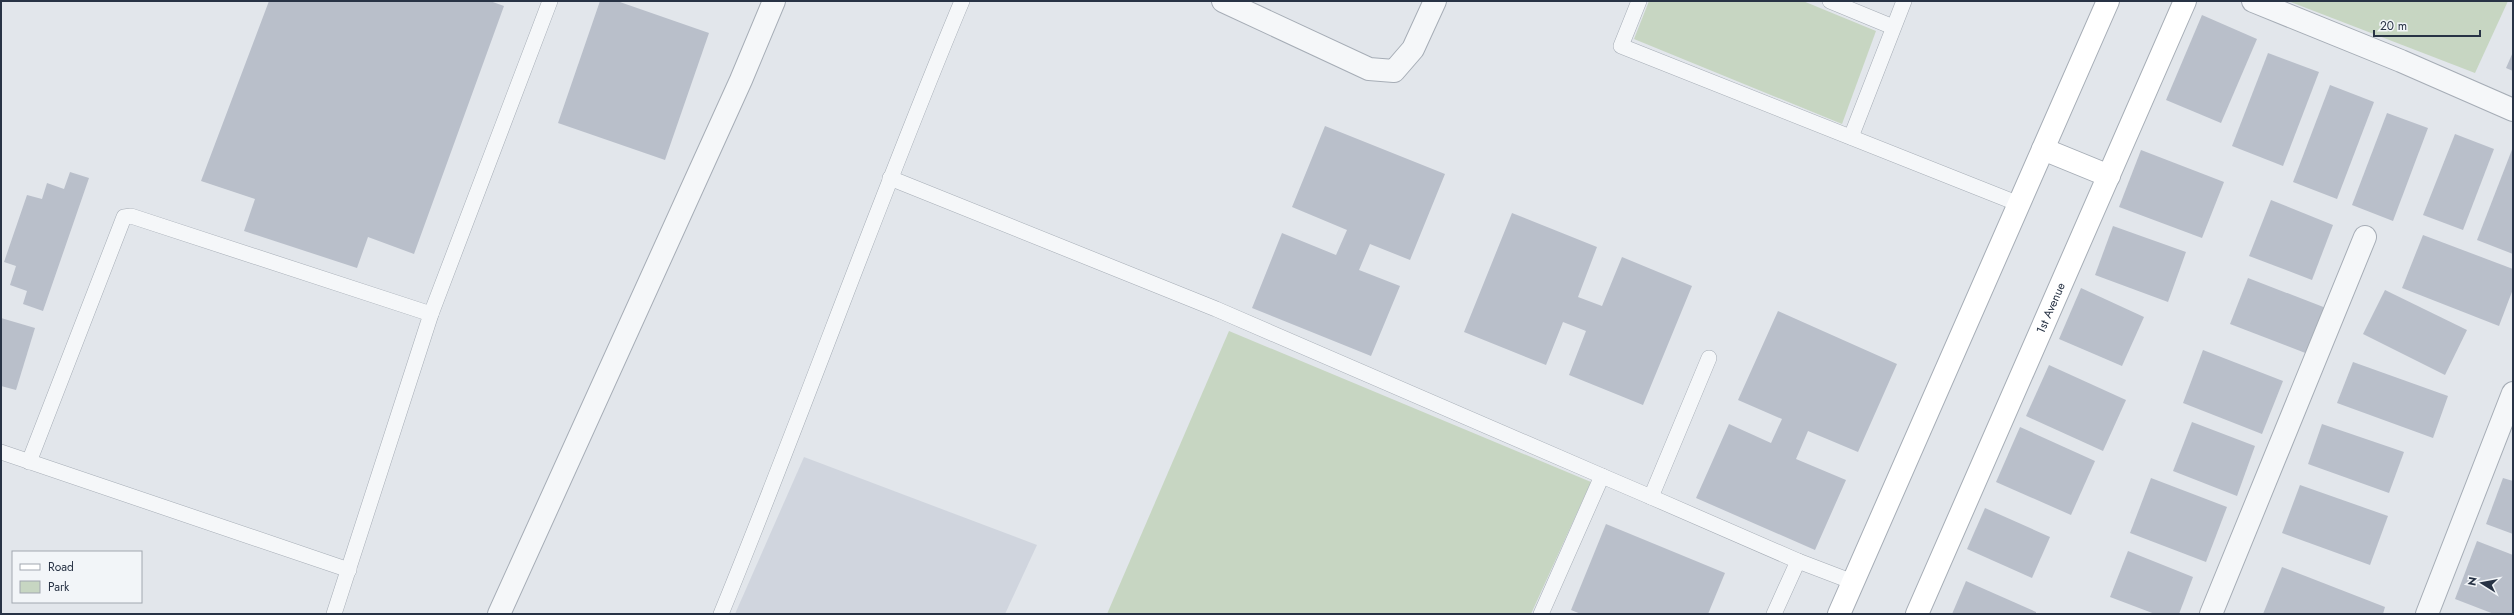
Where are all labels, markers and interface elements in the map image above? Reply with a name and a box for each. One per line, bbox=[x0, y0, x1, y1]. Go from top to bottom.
scale bar bbox=[2374, 12, 2480, 38]
text: 20 m bbox=[2380, 17, 2407, 35]
street label: 1st Avenue bbox=[2032, 280, 2070, 336]
legend bbox=[12, 551, 142, 603]
text: Road bbox=[48, 558, 74, 576]
north arrow bbox=[2462, 563, 2502, 603]
text: N bbox=[2463, 575, 2481, 587]
text: Park bbox=[48, 578, 70, 596]

